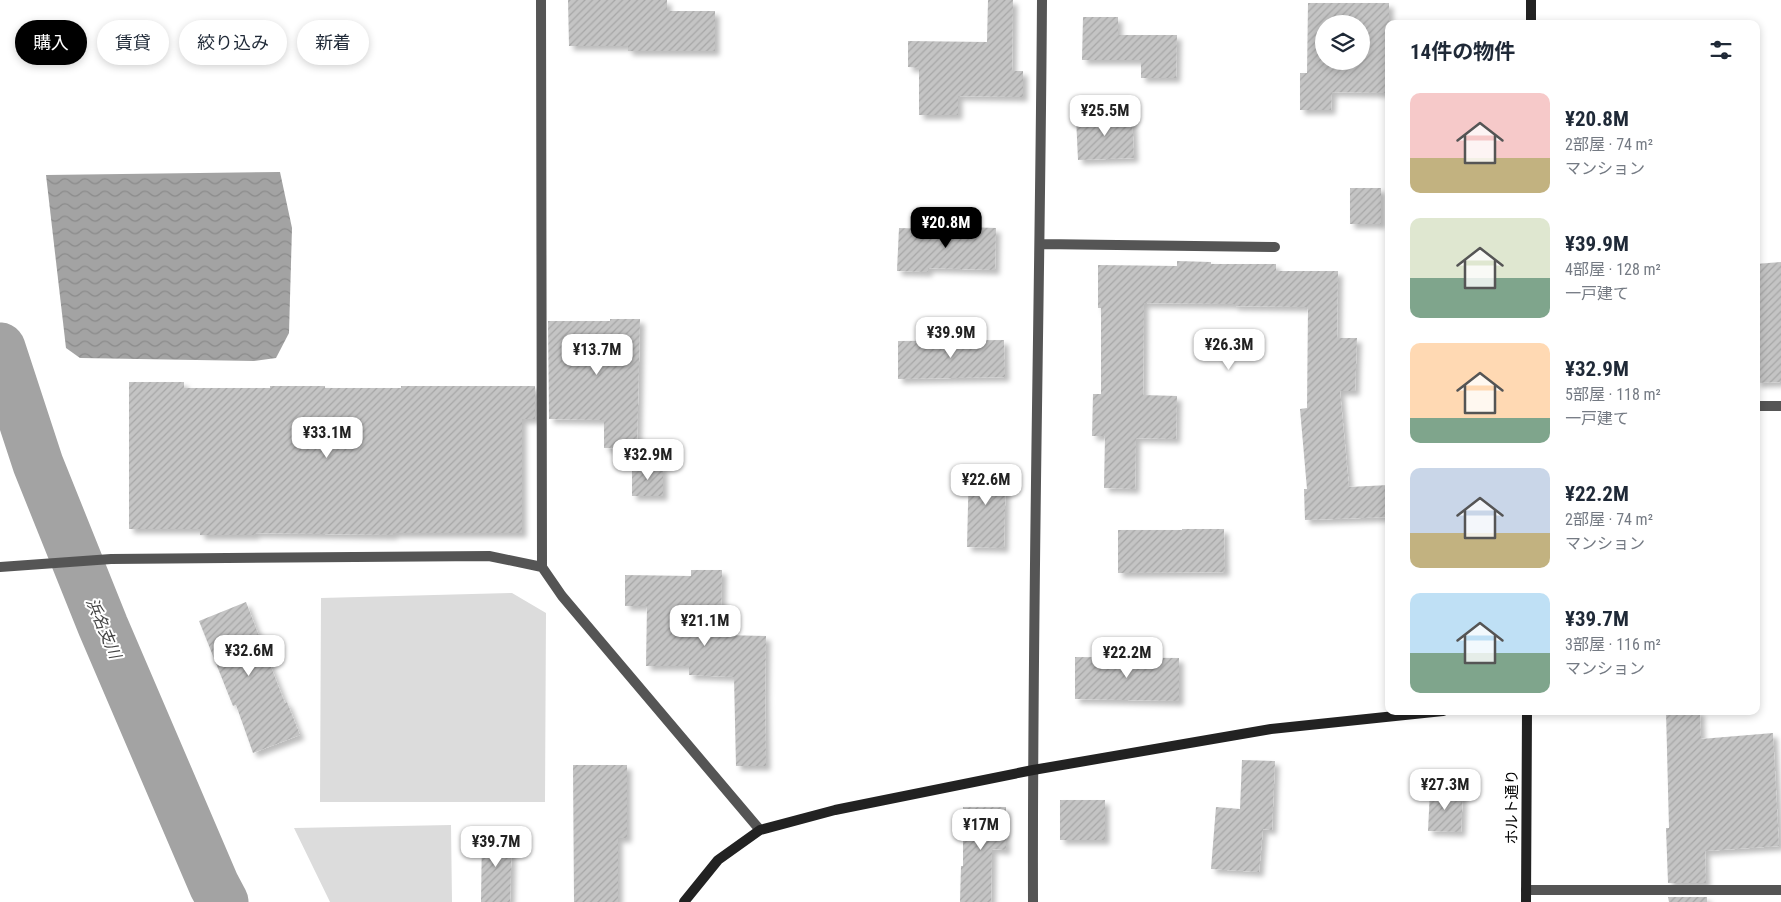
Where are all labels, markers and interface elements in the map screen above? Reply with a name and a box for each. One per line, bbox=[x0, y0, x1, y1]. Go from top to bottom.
map controls bbox=[1315, 15, 1370, 70]
button: layers bbox=[1315, 15, 1370, 70]
chip: 購入 bbox=[15, 20, 87, 65]
chip: 賃貸 bbox=[97, 20, 169, 65]
chip: 絞り込み bbox=[179, 20, 287, 65]
chip: 新着 bbox=[297, 20, 369, 65]
icon: filters bbox=[1707, 36, 1735, 64]
text: 14件の物件 bbox=[1410, 40, 1515, 64]
pin: ¥25.5M bbox=[1064, 94, 1146, 137]
text: ¥25.5M bbox=[1081, 101, 1129, 120]
text: ¥20.8M bbox=[1565, 107, 1629, 131]
icon: home bbox=[1450, 113, 1510, 173]
text: 2部屋 · 74 m² bbox=[1565, 135, 1653, 154]
text: マンション bbox=[1565, 159, 1645, 178]
pin: ¥20.8M bbox=[905, 206, 987, 249]
text: ¥20.8M bbox=[922, 213, 970, 232]
text: ¥39.9M bbox=[1565, 232, 1629, 256]
icon: home bbox=[1450, 238, 1510, 298]
text: 4部屋 · 128 m² bbox=[1565, 260, 1661, 279]
text: 一戸建て bbox=[1565, 284, 1629, 303]
pin: ¥39.9M bbox=[910, 316, 992, 359]
text: ¥39.9M bbox=[927, 323, 975, 342]
pin: ¥26.3M bbox=[1188, 328, 1270, 371]
pin: ¥13.7M bbox=[556, 334, 638, 376]
text: ¥26.3M bbox=[1205, 335, 1253, 354]
text: ¥13.7M bbox=[573, 340, 621, 359]
text: ¥32.9M bbox=[1565, 357, 1629, 381]
icon: home bbox=[1450, 363, 1510, 423]
text: 5部屋 · 118 m² bbox=[1565, 385, 1661, 404]
text: 一戸建て bbox=[1565, 409, 1629, 428]
pin: ¥33.1M bbox=[286, 416, 368, 459]
text: ¥33.1M bbox=[303, 423, 351, 442]
pin: ¥32.9M bbox=[607, 438, 689, 481]
text: ¥32.9M bbox=[624, 445, 672, 464]
pin: ¥22.6M bbox=[945, 464, 1027, 506]
text: ¥22.6M bbox=[962, 470, 1010, 489]
text: ¥22.2M bbox=[1565, 482, 1629, 506]
icon: home bbox=[1450, 488, 1510, 548]
text: 2部屋 · 74 m² bbox=[1565, 510, 1653, 529]
text: マンション bbox=[1565, 534, 1645, 553]
water label: 浜名支川 bbox=[82, 595, 126, 663]
pin: ¥21.1M bbox=[664, 604, 746, 647]
text: ¥39.7M bbox=[1565, 607, 1629, 631]
text: ¥21.1M bbox=[681, 611, 729, 630]
icon: home bbox=[1450, 613, 1510, 673]
pin: ¥32.6M bbox=[208, 634, 290, 677]
text: 3部屋 · 116 m² bbox=[1565, 635, 1661, 654]
pin: ¥22.2M bbox=[1086, 636, 1168, 679]
text: ¥32.6M bbox=[225, 641, 273, 660]
text: ¥22.2M bbox=[1103, 643, 1151, 662]
text: マンション bbox=[1565, 659, 1645, 678]
pin: ¥27.3M bbox=[1404, 768, 1486, 811]
street label: ホルト通り bbox=[1503, 769, 1521, 845]
text: ¥27.3M bbox=[1421, 775, 1469, 794]
pin: ¥17M bbox=[951, 808, 1011, 851]
text: ¥17M bbox=[963, 815, 999, 834]
pin: ¥39.7M bbox=[455, 826, 537, 868]
text: ¥39.7M bbox=[472, 832, 520, 851]

